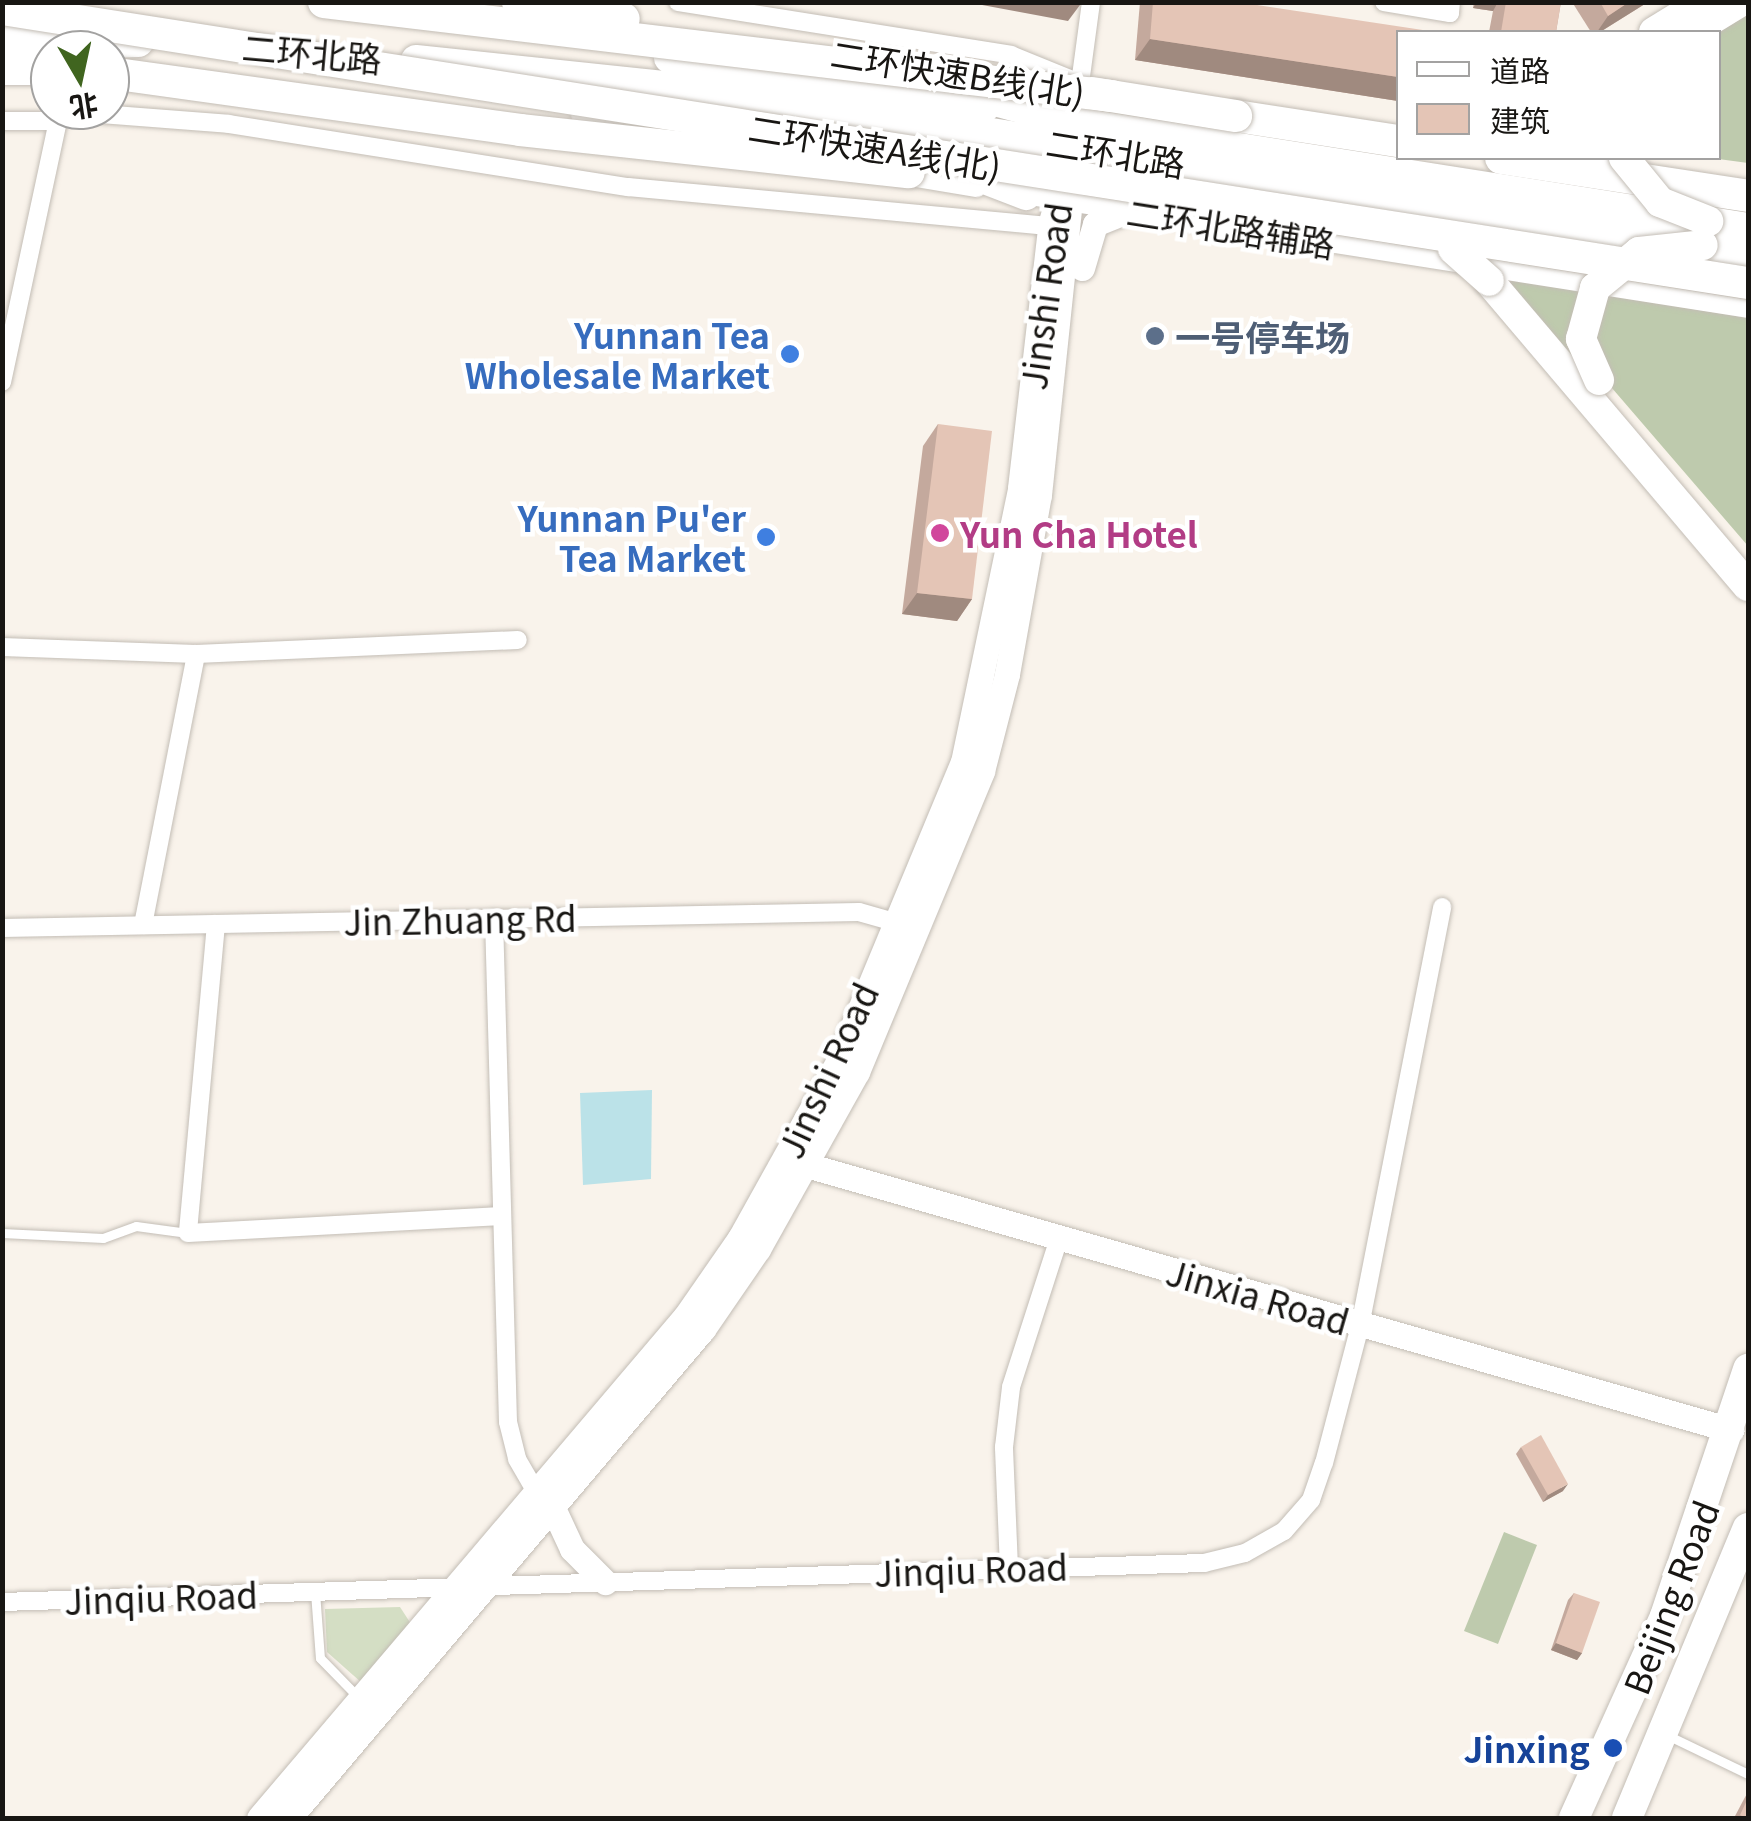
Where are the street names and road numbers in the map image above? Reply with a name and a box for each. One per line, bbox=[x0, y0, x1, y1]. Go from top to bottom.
street label: 二环北路 bbox=[240, 25, 384, 79]
street label: 二环快速B线(北) bbox=[828, 31, 1088, 113]
street label: 二环快速A线(北) bbox=[746, 105, 1004, 187]
street label: 二环北路 bbox=[1044, 120, 1188, 184]
street label: 二环北路辅路 bbox=[1124, 190, 1338, 264]
street label: Jinshi Road bbox=[1011, 200, 1079, 392]
street label: Jin Zhuang Rd bbox=[343, 896, 577, 942]
street label: Jinshi Road bbox=[768, 976, 886, 1164]
street label: Jinxia Road bbox=[1162, 1250, 1354, 1342]
street label: Beijing Road bbox=[1614, 1494, 1726, 1700]
street label: Jinqiu Road bbox=[873, 1545, 1069, 1593]
street label: Jinqiu Road bbox=[63, 1573, 259, 1621]

